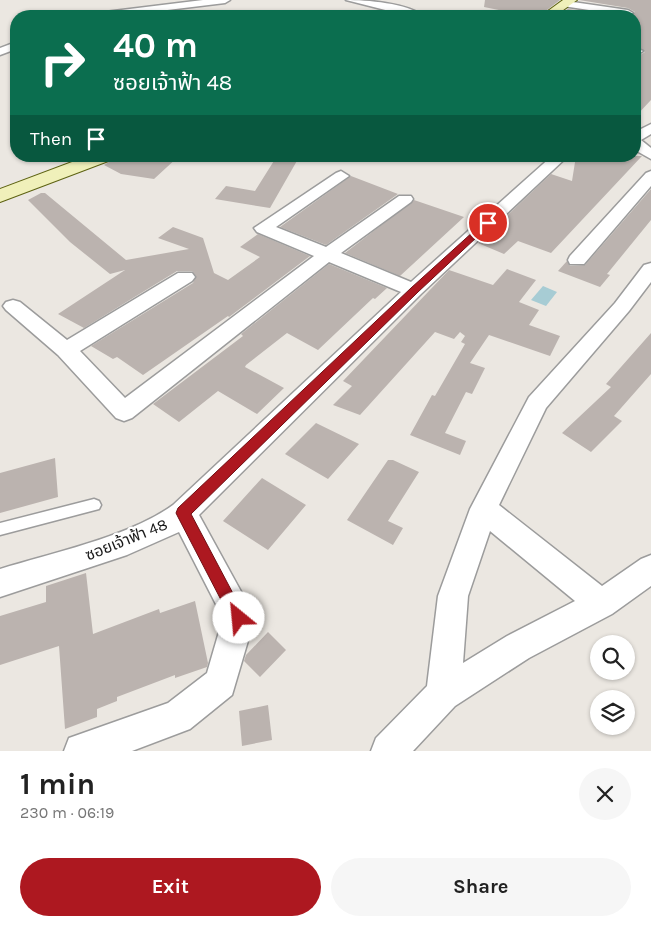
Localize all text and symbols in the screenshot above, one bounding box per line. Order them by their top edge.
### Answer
text: 40 m [113,25,198,66]
icon: right [30,30,95,95]
text: ซอยเจ้าฟ้า 48 [113,70,232,96]
icon: arrive [82,125,110,153]
text: Then [30,128,72,150]
pin [467,202,509,244]
icon: arrive [474,209,502,237]
street label: ซอยเจ้าฟ้า 48 [82,514,170,565]
position arrow [212,591,264,643]
map controls [590,635,635,735]
button: search [590,635,635,680]
button: layers [590,690,635,735]
text: 1 min [20,766,95,802]
button: close [579,768,631,820]
text: 230 m · 06:19 [20,803,114,822]
button: Exit [20,858,321,916]
button: Share [331,858,631,916]

